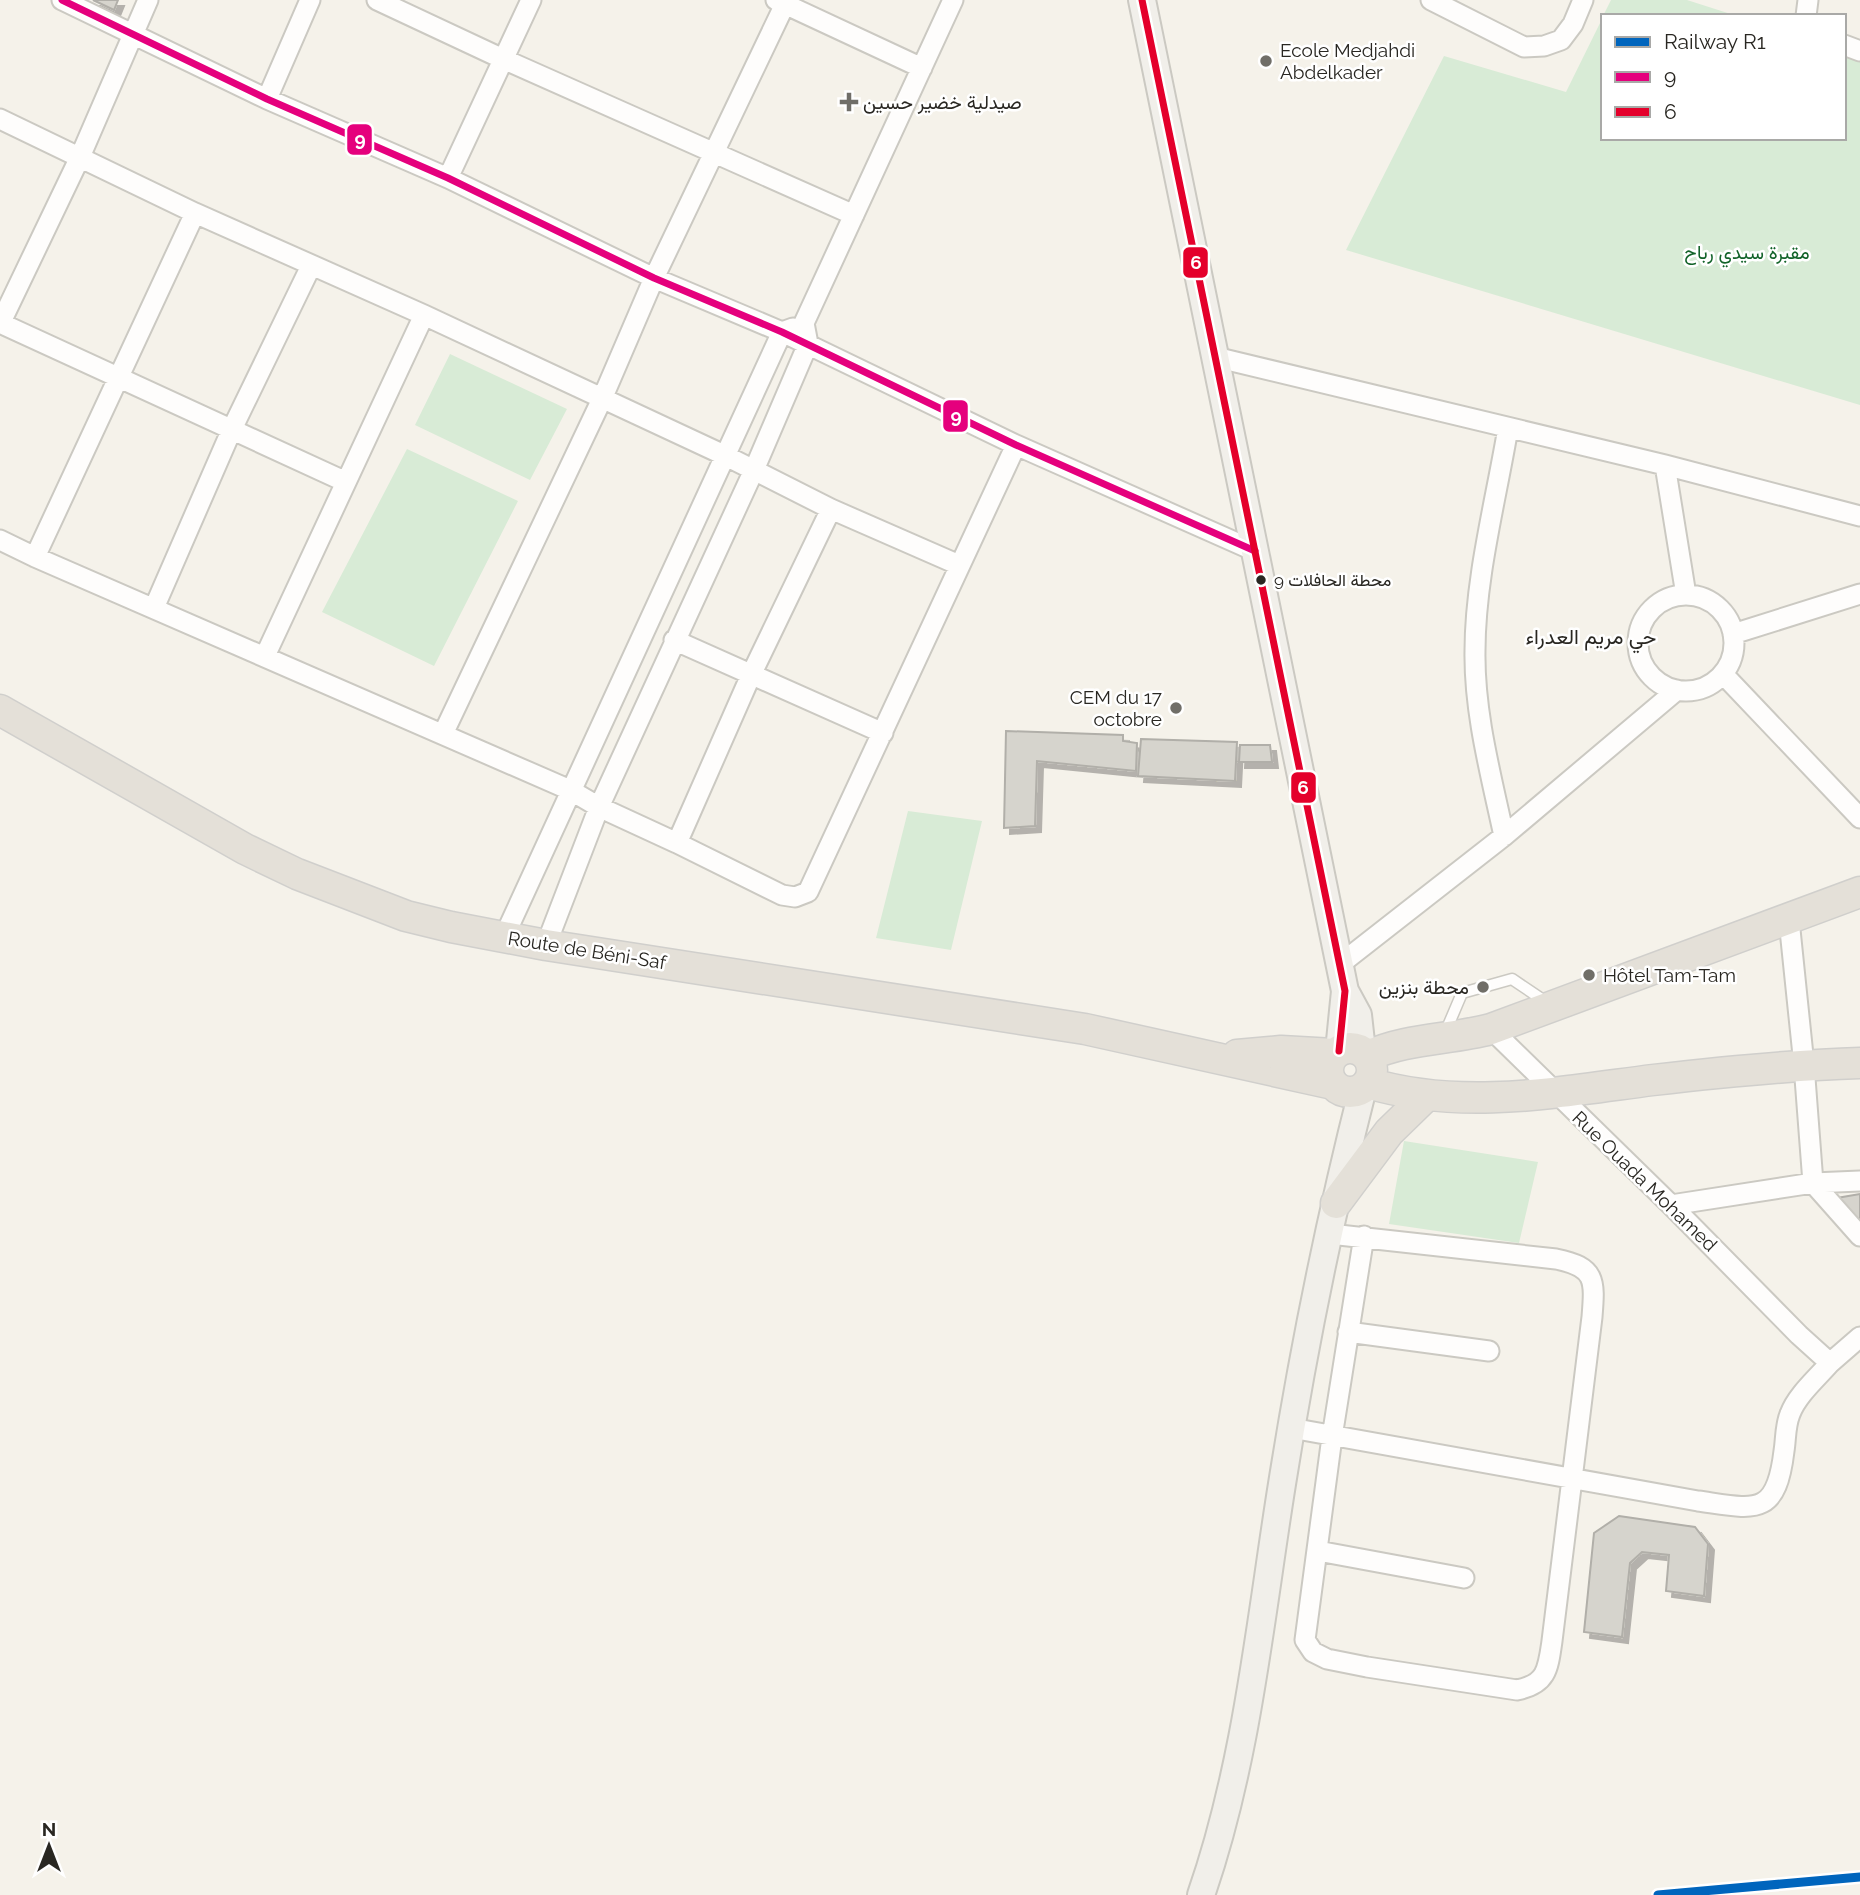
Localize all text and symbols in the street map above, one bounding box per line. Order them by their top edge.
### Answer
legend [1601,14,1846,140]
text: Railway R1 [1664,29,1766,54]
place label: Ecole Medjahdi Abdelkader [1280,39,1415,83]
marker: Ecole Medjahdi Abdelkader [1258,53,1274,69]
text: 9 [1664,64,1676,89]
place label: صيدلية خضير حسين [863,91,1022,114]
marker: صيدلية خضير حسين [841,94,857,110]
text: 6 [1664,99,1677,124]
line badge: 9 [346,123,373,156]
text: 9 [354,128,366,150]
park label: مقبرة سيدي رباح [1684,241,1810,268]
line badge: 6 [1182,246,1209,279]
text: 6 [1190,251,1202,273]
line badge: 9 [942,399,969,433]
text: 9 [950,405,962,427]
place label: محطة الحافلات 9 [1274,570,1391,590]
marker: محطة الحافلات 9 [1254,573,1268,587]
district label: حي مريم العدراء [1526,624,1656,654]
place label: CEM du 17 octobre [1070,686,1162,730]
marker: CEM du 17 octobre [1168,700,1184,716]
line badge: 6 [1290,771,1317,804]
text: 6 [1297,776,1309,798]
street label: Route de Béni-Saf [506,927,668,973]
place label: Hôtel Tam-Tam [1603,964,1736,986]
marker: Hôtel Tam-Tam [1581,967,1597,983]
place label: محطة بنزين [1379,976,1469,999]
marker: محطة بنزين [1475,979,1491,995]
street label: Rue Ouada Mohamed [1568,1106,1722,1256]
north arrow [14,1811,84,1881]
text: N [42,1818,56,1840]

